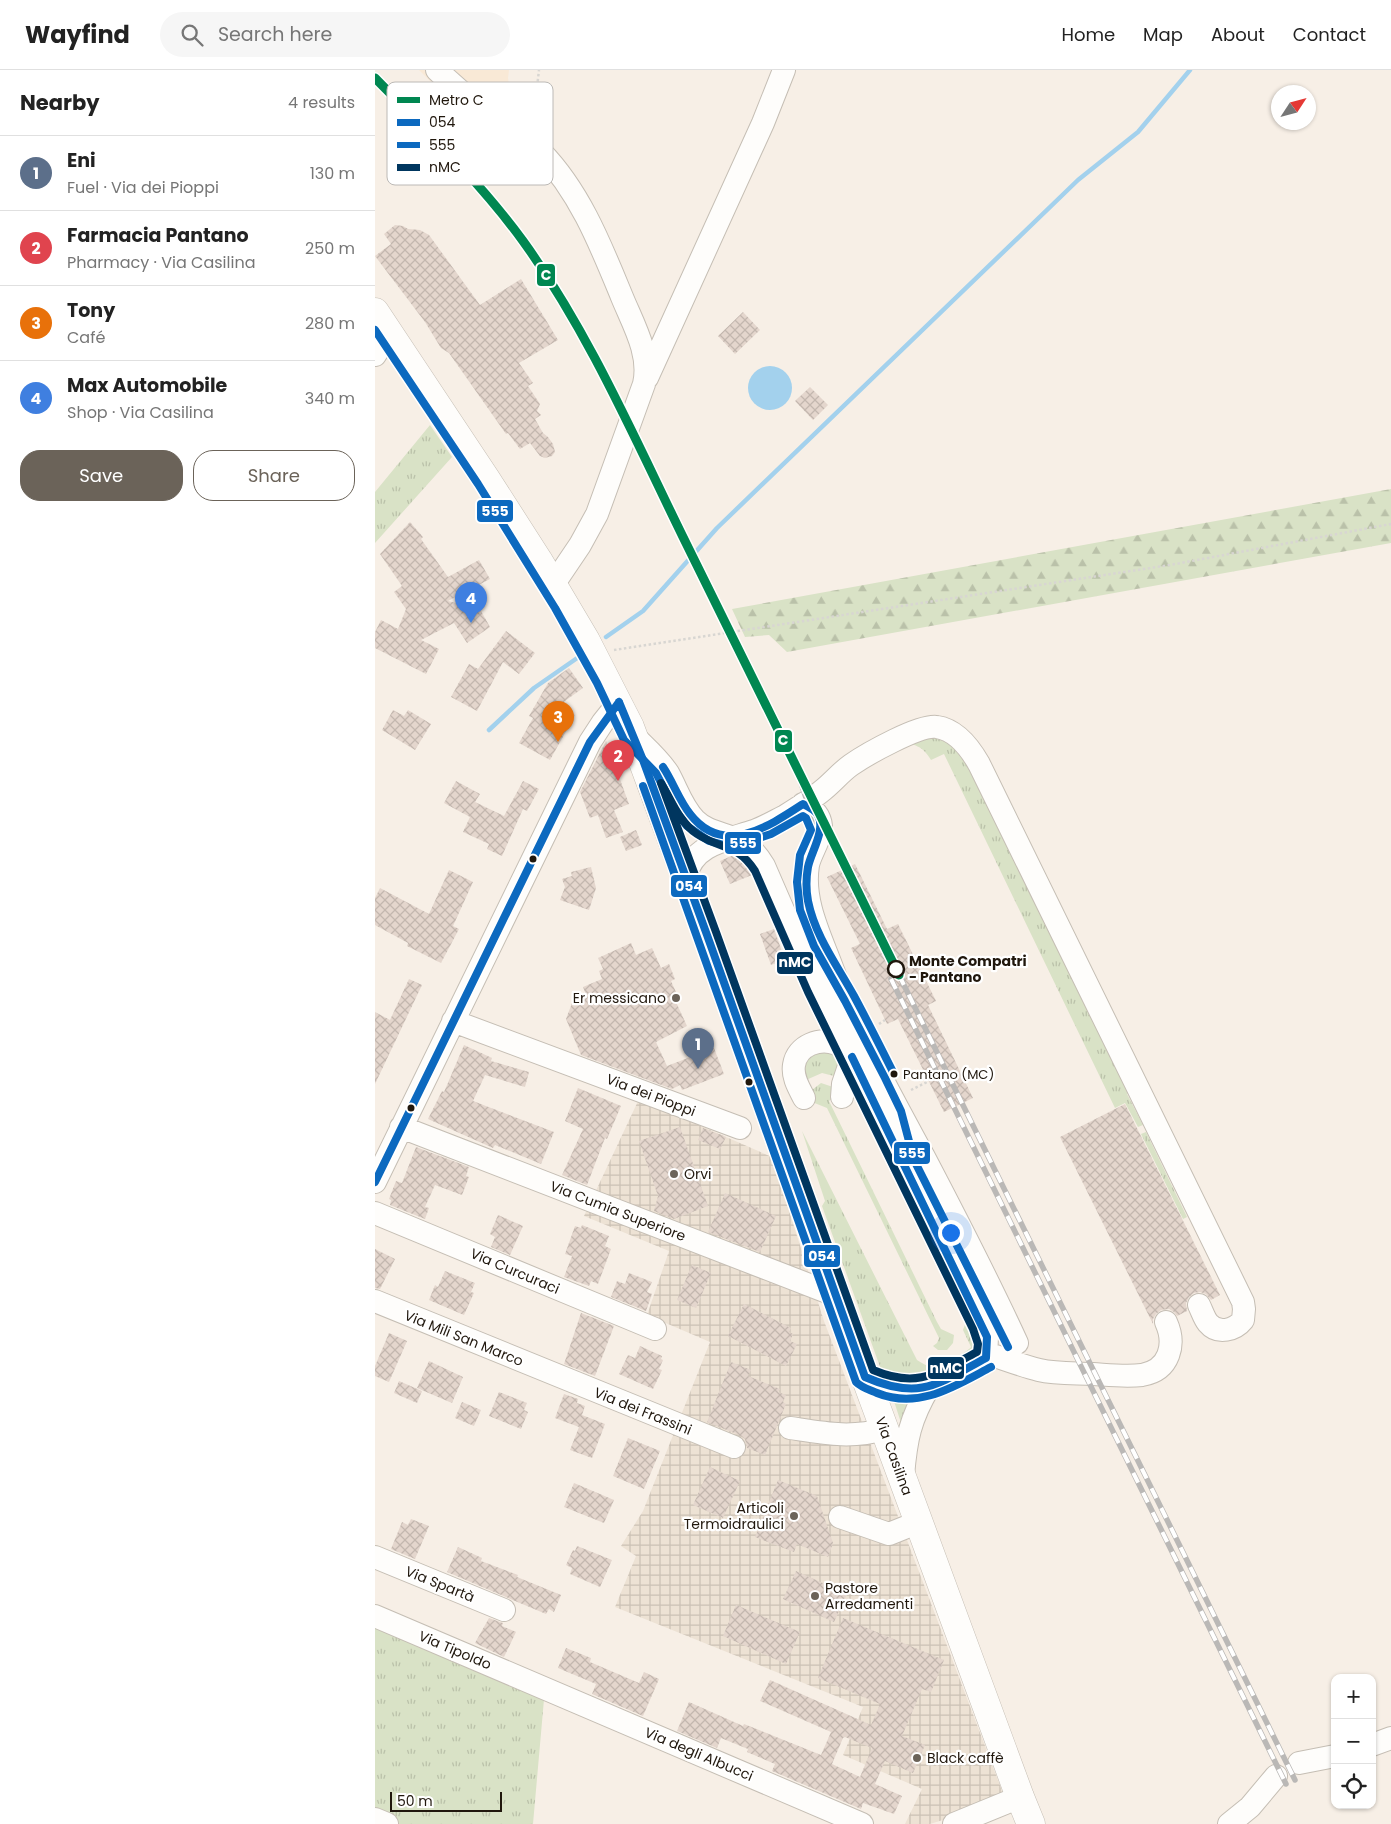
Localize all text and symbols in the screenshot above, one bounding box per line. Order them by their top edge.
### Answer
search box [160,12,510,57]
text: Wayfind [25,18,130,51]
icon: search [178,21,206,49]
text: Search here [218,21,332,48]
text: Home [1061,22,1115,47]
text: Map [1143,22,1183,47]
text: About [1211,22,1265,47]
text: Contact [1293,22,1366,47]
legend [387,82,553,185]
north arrow [1271,85,1316,130]
text: Nearby [20,88,100,117]
text: Metro C [429,90,484,110]
text: 4 results [288,91,355,114]
text: 054 [429,112,456,132]
text: 555 [429,135,455,155]
text: Eni [67,147,96,174]
text: nMC [429,157,461,177]
text: 1 [33,162,39,185]
text: 130 m [310,162,355,185]
text: Fuel · Via dei Pioppi [67,176,219,199]
text: Farmacia Pantano [67,222,249,249]
text: 2 [31,237,41,260]
text: 250 m [305,237,355,260]
text: Pharmacy · Via Casilina [67,251,255,274]
line badge: C [536,263,556,287]
text: C [541,265,552,285]
text: Tony [67,297,115,324]
text: 3 [31,312,41,335]
text: 280 m [305,312,355,335]
text: Café [67,326,105,349]
text: Max Automobile [67,372,227,399]
text: 4 [31,387,41,410]
text: 340 m [305,387,355,410]
text: Shop · Via Casilina [67,401,214,424]
button: Save [20,450,183,501]
button: Share [193,450,355,501]
line badge: 555 [476,499,514,523]
text: 555 [481,501,509,521]
pin: 4 [455,582,487,623]
pin: 3 [542,701,574,742]
line badge: C [774,729,793,753]
text: C [778,730,789,750]
pin: 2 [602,740,634,781]
line badge: 555 [724,831,762,855]
text: 555 [729,833,757,853]
unlabelled marker [528,854,538,864]
line badge: 054 [670,874,708,898]
text: 054 [675,876,703,896]
line badge: nMC [776,951,814,975]
place label: Monte Compatri - Pantano [909,951,1027,987]
text: nMC [779,952,812,972]
marker: Monte Compatri - Pantano [887,960,905,978]
place label: Er messicano [573,988,666,1008]
marker: Er messicano [670,992,682,1004]
pin: 1 [682,1028,714,1069]
place label: Pantano (MC) [903,1065,994,1084]
street label: Via dei Pioppi [603,1069,699,1121]
marker: Pantano (MC) [889,1069,899,1079]
unlabelled marker [744,1077,754,1087]
unlabelled marker [406,1103,416,1113]
line badge: 555 [893,1141,931,1165]
text: 555 [898,1143,926,1163]
place label: Orvi [684,1164,712,1184]
marker: Orvi [668,1168,680,1180]
street label: Via Cumia Superiore [547,1176,689,1246]
your location [938,1220,964,1246]
street label: Via Curcuraci [467,1243,563,1299]
line badge: 054 [803,1244,841,1268]
text: 054 [808,1246,836,1266]
street label: Via Mili San Marco [401,1305,527,1371]
line badge: nMC [927,1356,965,1380]
text: nMC [930,1358,963,1378]
street label: Via dei Frassini [591,1382,695,1440]
street label: Via Casilina [871,1414,917,1498]
place label: Articoli Termoidraulici [684,1498,784,1534]
marker: Articoli Termoidraulici [788,1510,800,1522]
street label: Via Spartà [402,1561,478,1607]
place label: Pastore Arredamenti [825,1578,913,1614]
marker: Pastore Arredamenti [809,1590,821,1602]
street label: Via Tipoldo [415,1626,495,1674]
map controls [1331,1674,1376,1809]
button: + [1331,1674,1376,1719]
button: − [1331,1719,1376,1764]
street label: Via degli Albucci [642,1722,756,1786]
place label: Black caffè [927,1748,1004,1768]
marker: Black caffè [911,1752,923,1764]
button: locate [1331,1764,1376,1809]
scale bar [390,1789,503,1812]
text: 50 m [397,1791,433,1811]

